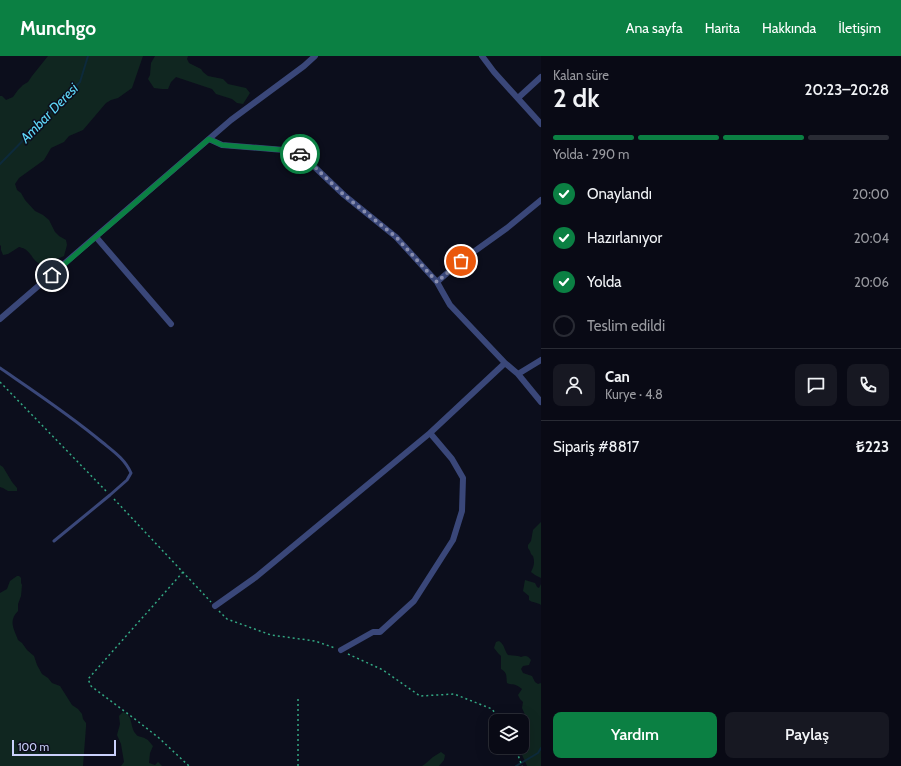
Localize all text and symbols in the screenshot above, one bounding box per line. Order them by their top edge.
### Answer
text: Munchgo [20,17,96,40]
text: Ana sayfa [626,19,683,37]
text: Harita [705,19,740,37]
text: Hakkında [762,19,816,37]
text: İletişim [838,19,881,37]
text: Kalan süre [553,67,609,83]
water label: Ambar Deresi [15,79,83,147]
text: 20:23–20:28 [805,81,889,99]
text: 2 dk [553,82,600,114]
courier [280,134,320,174]
icon: car [289,143,311,165]
text: Yolda · 290 m [553,146,629,162]
icon: check [553,183,575,205]
text: Onaylandı [587,185,652,203]
text: 20:00 [852,186,889,202]
icon: check [553,227,575,249]
text: Hazırlanıyor [587,229,662,247]
text: 20:04 [854,230,889,246]
pin [444,244,478,278]
icon: bag [450,250,472,272]
pin [35,258,69,292]
icon: home [41,264,63,286]
icon: check [553,271,575,293]
text: Yolda [587,273,621,291]
text: 20:06 [854,274,889,290]
text: Teslim edildi [587,317,665,335]
button: person [553,364,595,406]
button: chat [795,364,837,406]
button: phone [847,364,889,406]
text: Can [605,368,630,386]
text: Kurye · 4.8 [605,386,663,402]
text: Sipariş #8817 [553,438,639,456]
text: ₺223 [856,438,889,456]
button: Yardım [553,712,717,758]
button: Paylaş [725,712,889,758]
map controls [489,714,529,754]
button: layers [489,714,529,754]
scale bar [12,738,116,757]
text: 100 m [18,740,49,754]

